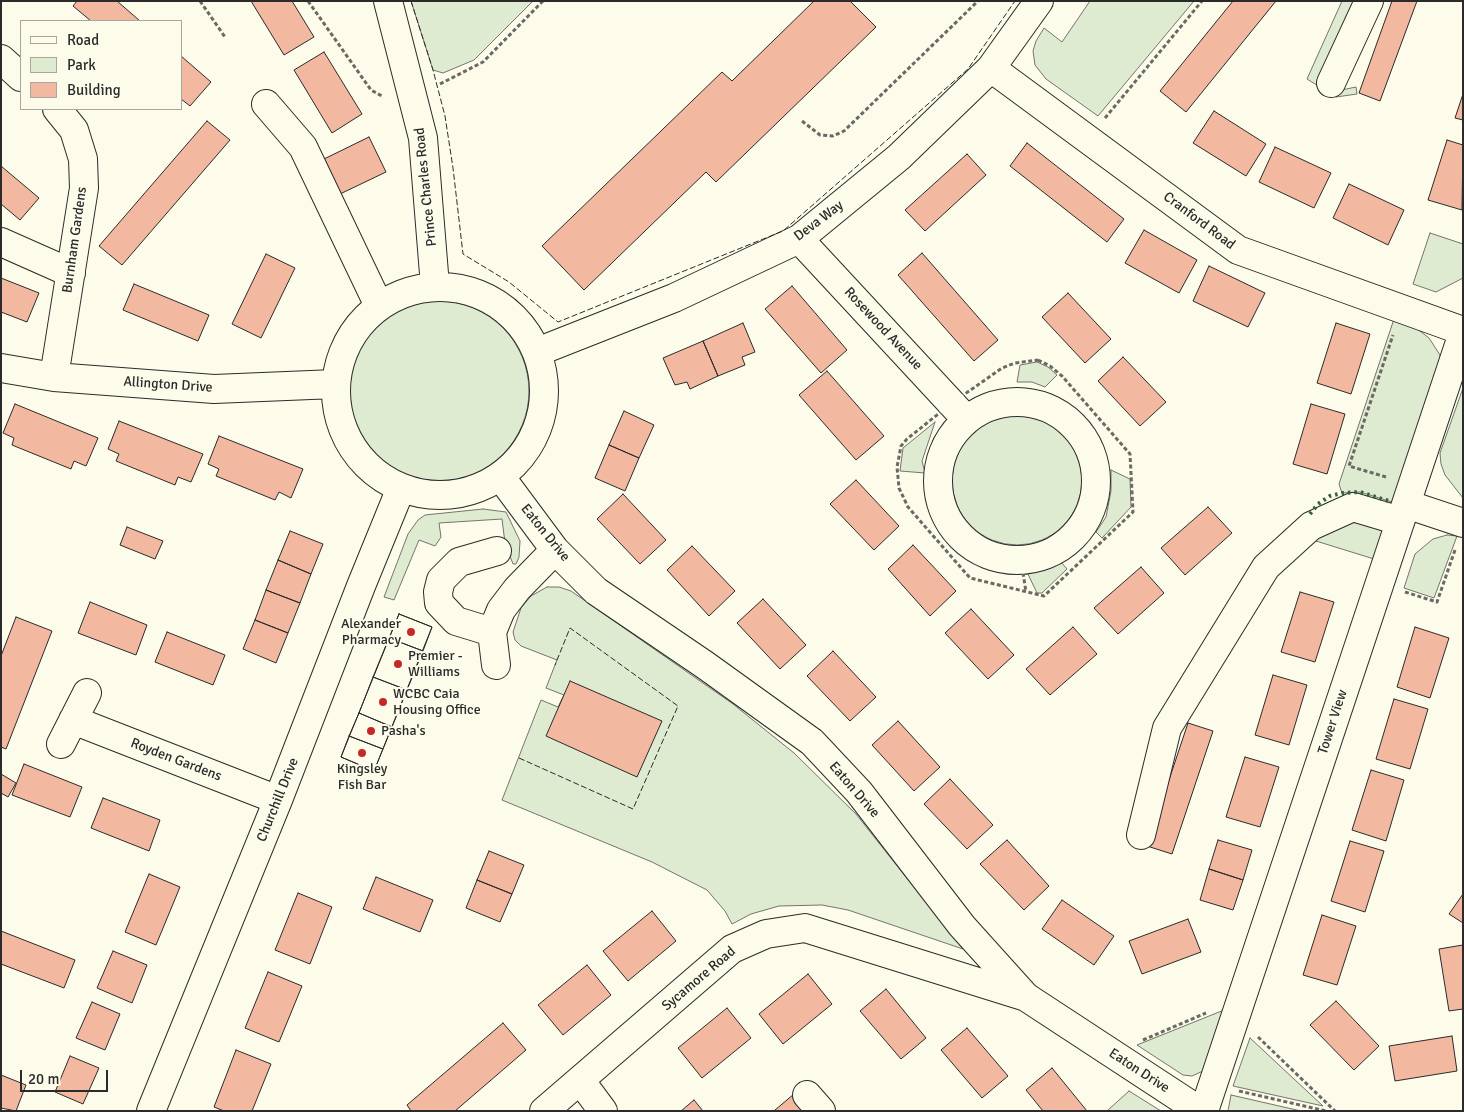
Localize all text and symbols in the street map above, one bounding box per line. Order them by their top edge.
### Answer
legend [20,20,182,110]
text: Road [67,31,99,49]
text: Park [67,56,96,74]
text: Building [67,81,121,99]
street label: Prince Charles Road [411,127,441,247]
street label: Burnham Gardens [59,186,91,294]
street label: Cranford Road [1160,189,1238,253]
street label: Deva Way [791,197,847,245]
street label: Rosewood Avenue [840,284,926,374]
street label: Allington Drive [123,374,213,396]
street label: Eaton Drive [517,501,573,565]
place label: Alexander Pharmacy [341,616,401,648]
marker: Alexander Pharmacy [405,626,417,638]
place label: Premier - Williams [408,648,463,680]
marker: Premier - Williams [392,658,404,670]
place label: WCBC Caia Housing Office [393,686,481,719]
street label: Tower View [1315,688,1351,756]
marker: WCBC Caia Housing Office [377,696,389,708]
place label: Pasha's [381,723,426,739]
marker: Pasha's [365,725,377,737]
street label: Royden Gardens [128,735,224,785]
marker: Kingsley Fish Bar [356,747,368,759]
street label: Churchill Drive [254,756,302,844]
street label: Eaton Drive [825,759,883,821]
place label: Kingsley Fish Bar [337,761,387,794]
street label: Sycamore Road [659,943,739,1015]
street label: Eaton Drive [1106,1045,1172,1097]
scale bar [22,1060,110,1092]
text: 20 m [28,1070,59,1088]

